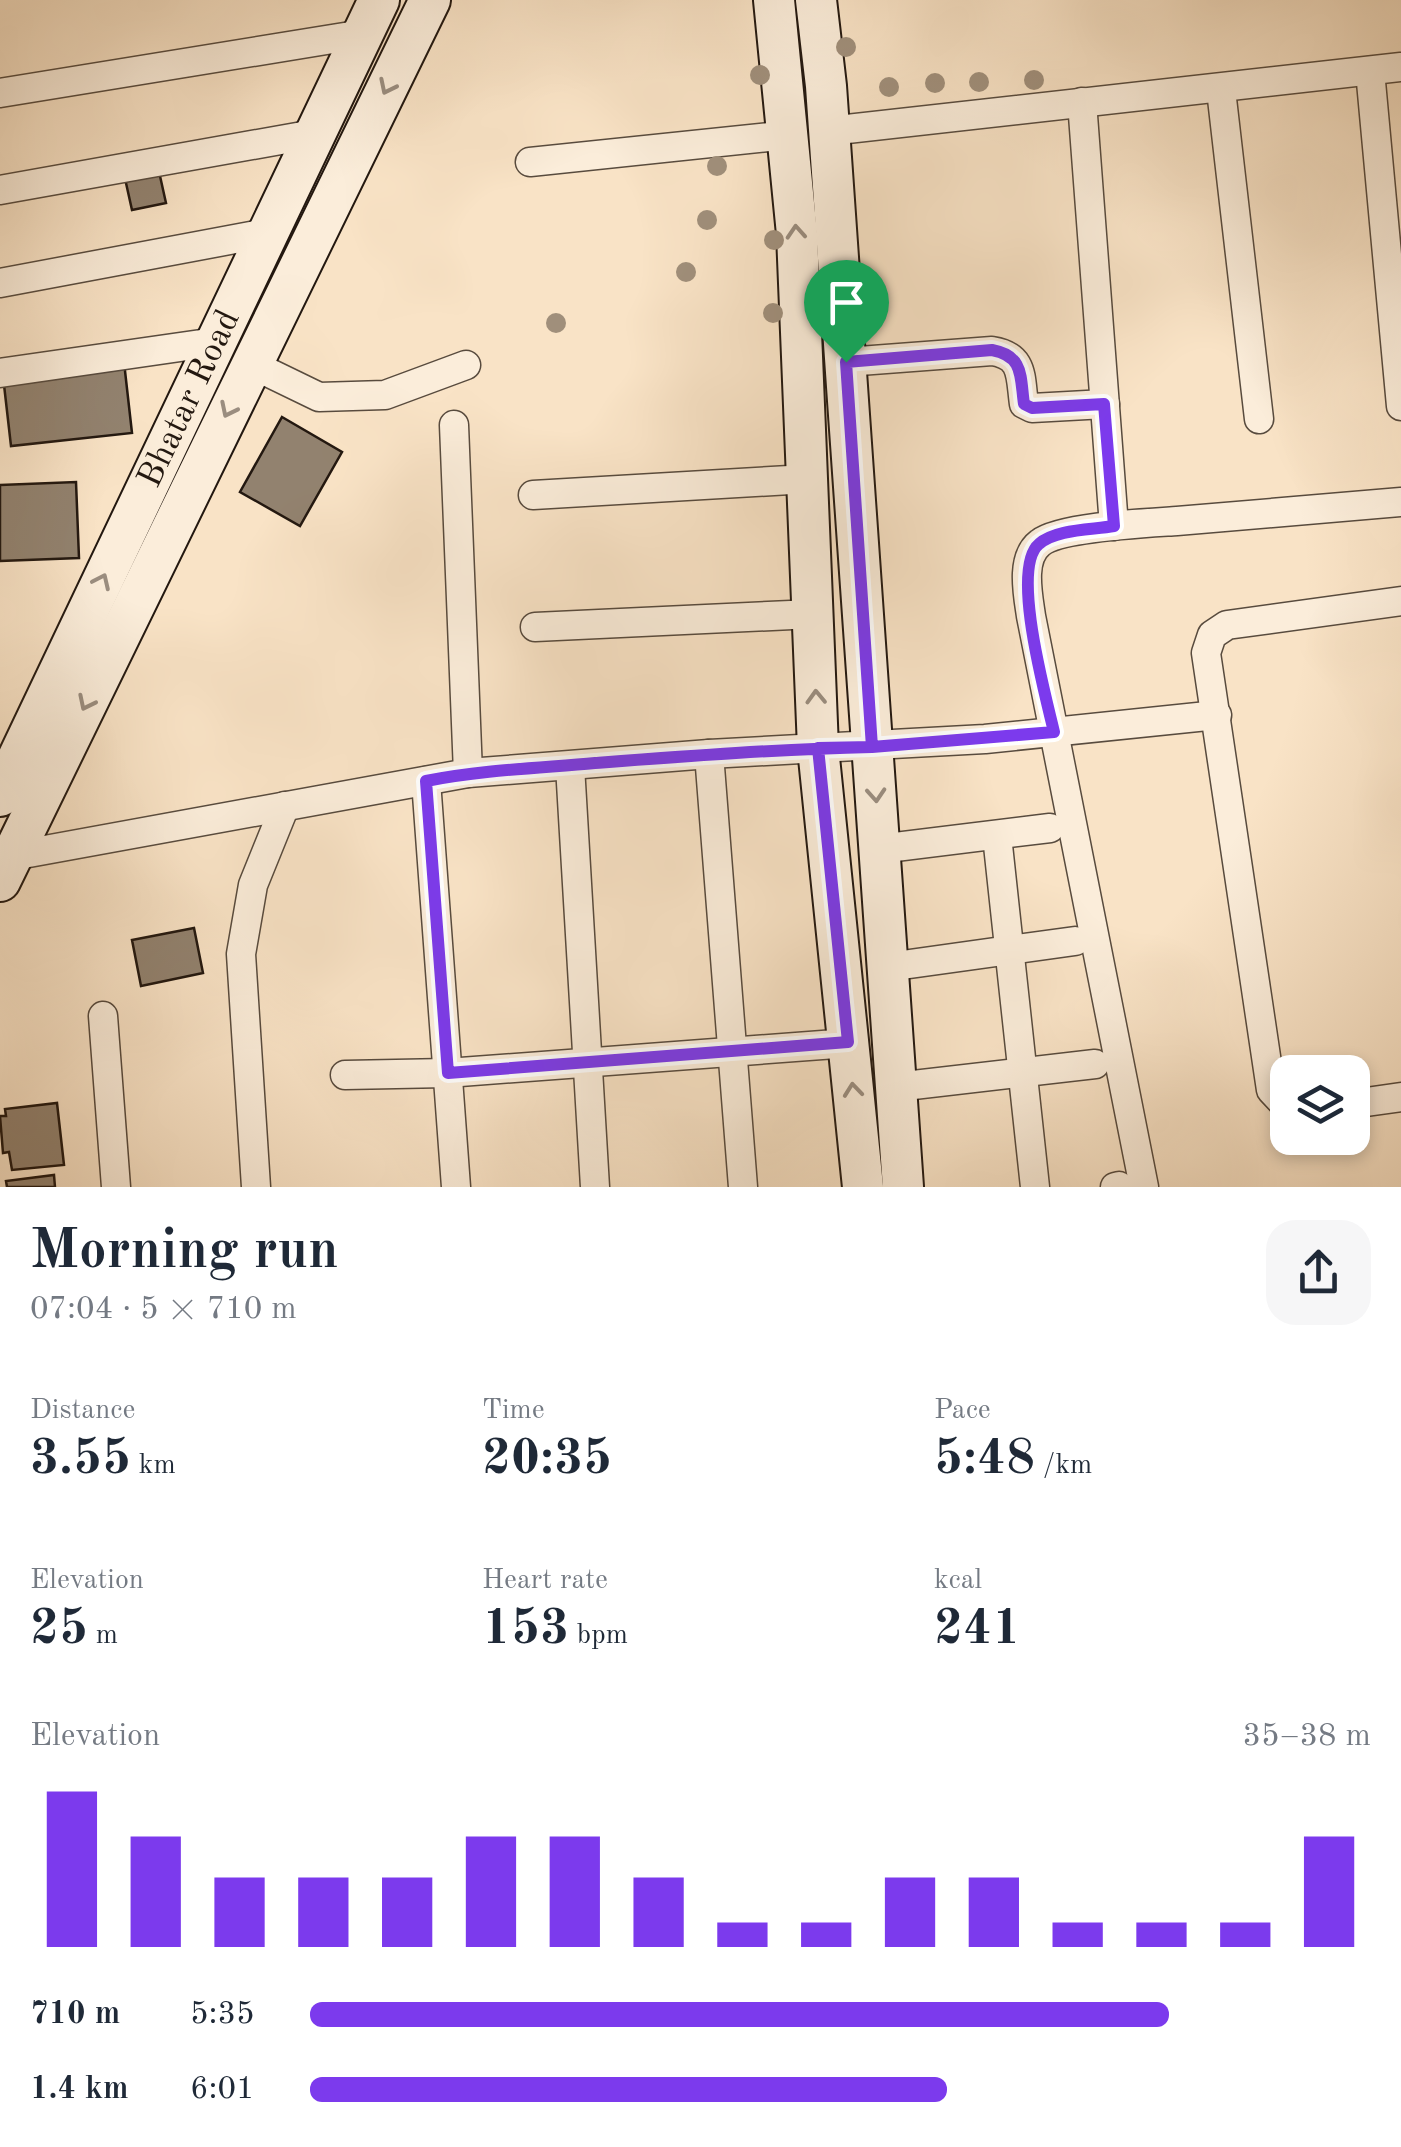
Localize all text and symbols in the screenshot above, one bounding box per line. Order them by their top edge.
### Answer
one-way arrow [380,77,399,95]
one-way arrow [786,224,807,240]
pin [804,260,889,363]
icon: arrive [819,275,874,330]
street label: Bhatar Road [132,304,246,493]
one-way arrow [221,400,241,418]
one-way arrow [89,573,109,591]
one-way arrow [806,688,827,704]
one-way arrow [79,692,99,710]
one-way arrow [864,788,886,804]
map controls [1270,1055,1370,1155]
button: layers [1270,1055,1370,1155]
one-way arrow [843,1082,864,1098]
button: share [1266,1220,1371,1325]
text: Morning run [30,1225,339,1280]
text: 07:04 · 5 × 710 m [30,1294,297,1326]
text: Distance [30,1397,135,1425]
text: Time [482,1397,545,1425]
text: Pace [934,1397,991,1425]
text: 3.55 [30,1435,131,1485]
text: 20:35 [482,1435,612,1485]
text: 5:48 [934,1435,1035,1485]
text: km [131,1452,176,1480]
text: /km [1035,1452,1092,1480]
text: Elevation [30,1567,144,1595]
text: Heart rate [482,1567,608,1595]
text: kcal [934,1567,982,1595]
text: 25 [30,1605,88,1655]
text: 153 [482,1605,569,1655]
text: 241 [934,1605,1021,1655]
text: m [88,1622,118,1650]
text: bpm [569,1622,628,1650]
text: Elevation [30,1721,160,1753]
text: 35–38 m [1243,1721,1371,1753]
text: 710 m [30,1999,120,2031]
text: 5:35 [190,1999,255,2031]
text: 1.4 km [30,2074,129,2106]
text: 6:01 [190,2074,255,2106]

